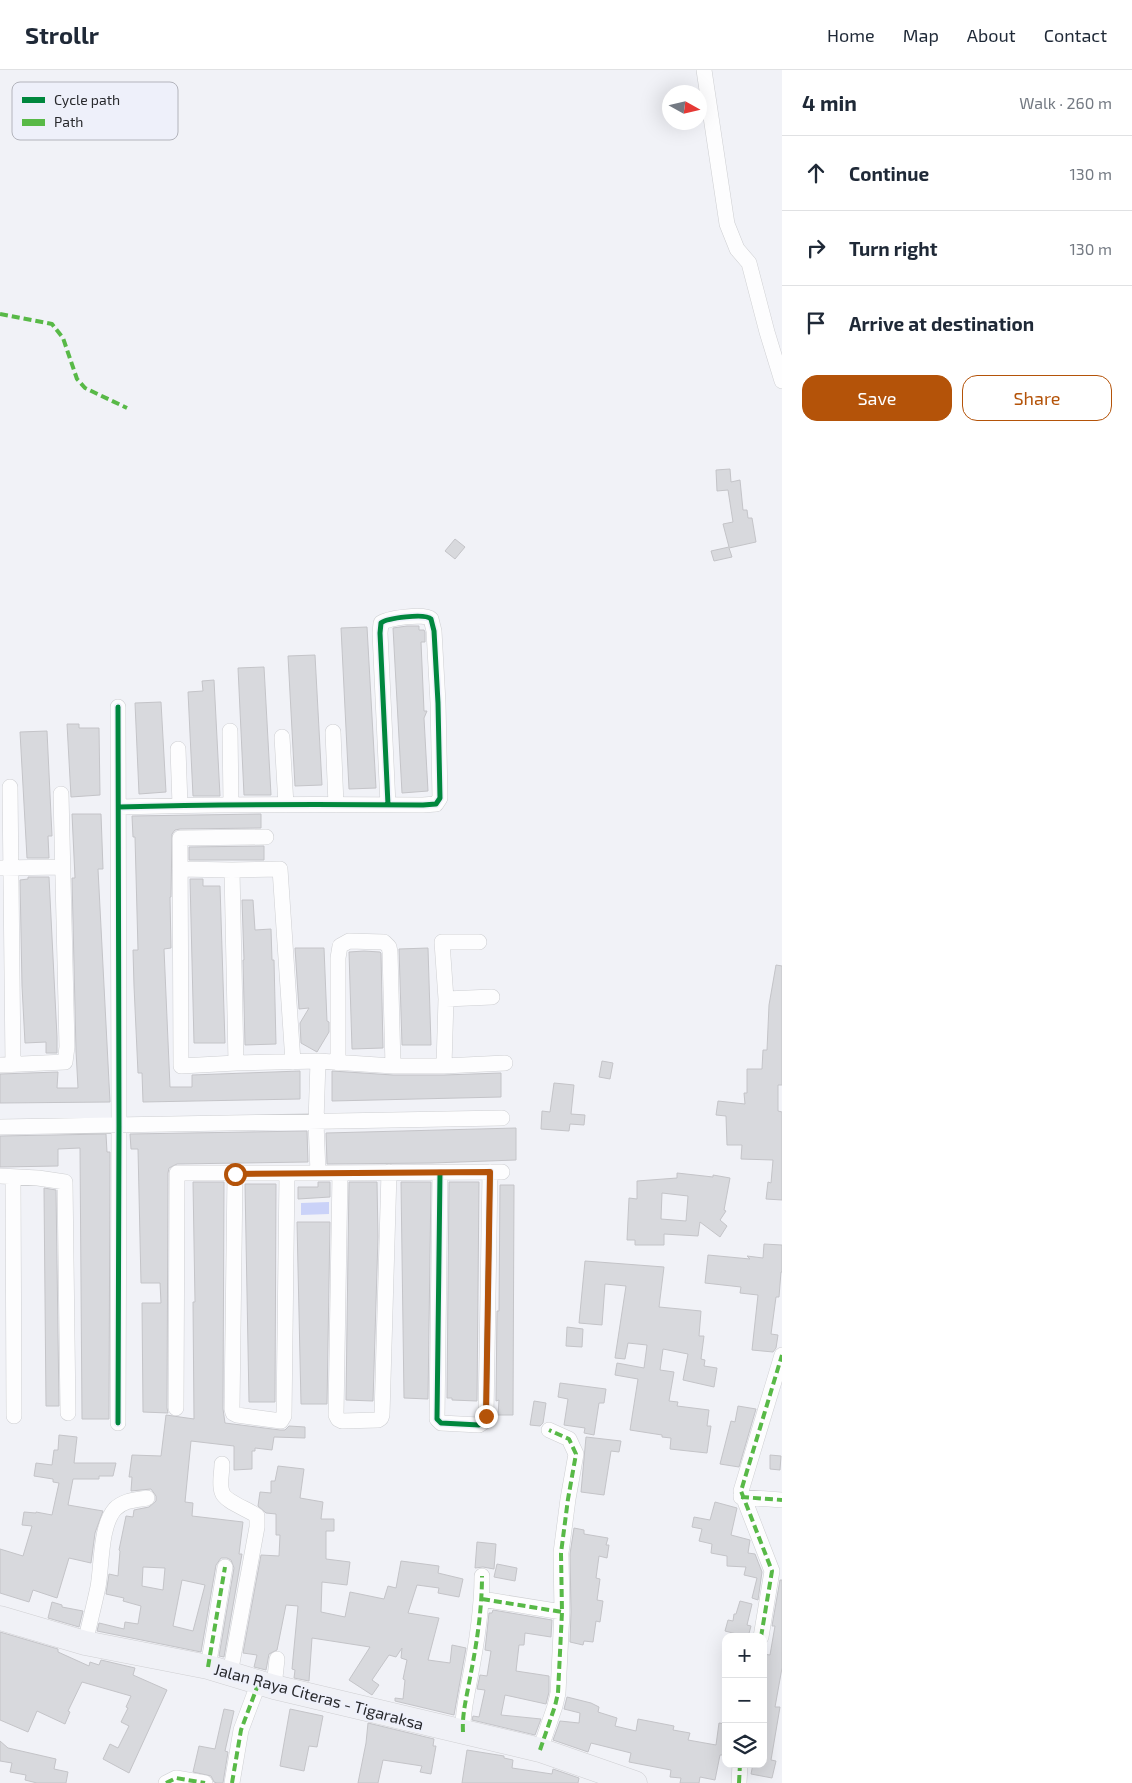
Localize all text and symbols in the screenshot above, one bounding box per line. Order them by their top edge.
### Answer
text: Strollr [25,20,99,49]
text: Home [827,24,875,46]
text: Map [903,24,939,46]
text: About [967,24,1016,46]
text: Contact [1044,24,1107,46]
legend [12,82,178,140]
north arrow [662,85,707,130]
text: 4 min [802,90,857,115]
text: Cycle path [54,91,120,108]
text: Walk · 260 m [1019,93,1112,112]
text: Path [54,113,83,130]
icon: ahead [802,159,830,187]
text: Continue [849,162,929,185]
text: 130 m [1070,164,1112,183]
icon: right [802,234,830,262]
text: Turn right [849,237,937,260]
text: 130 m [1070,239,1112,258]
icon: arrive [802,309,830,337]
text: Arrive at destination [849,312,1034,335]
button: Save [802,375,952,421]
button: Share [962,375,1112,421]
route start [224,1163,247,1186]
route end [475,1405,498,1428]
map controls [722,1633,767,1768]
button: + [722,1633,767,1678]
street label: Jalan Raya Citeras - Tigaraksa [212,1659,426,1733]
button: − [722,1678,767,1723]
button: layers [722,1723,767,1768]

